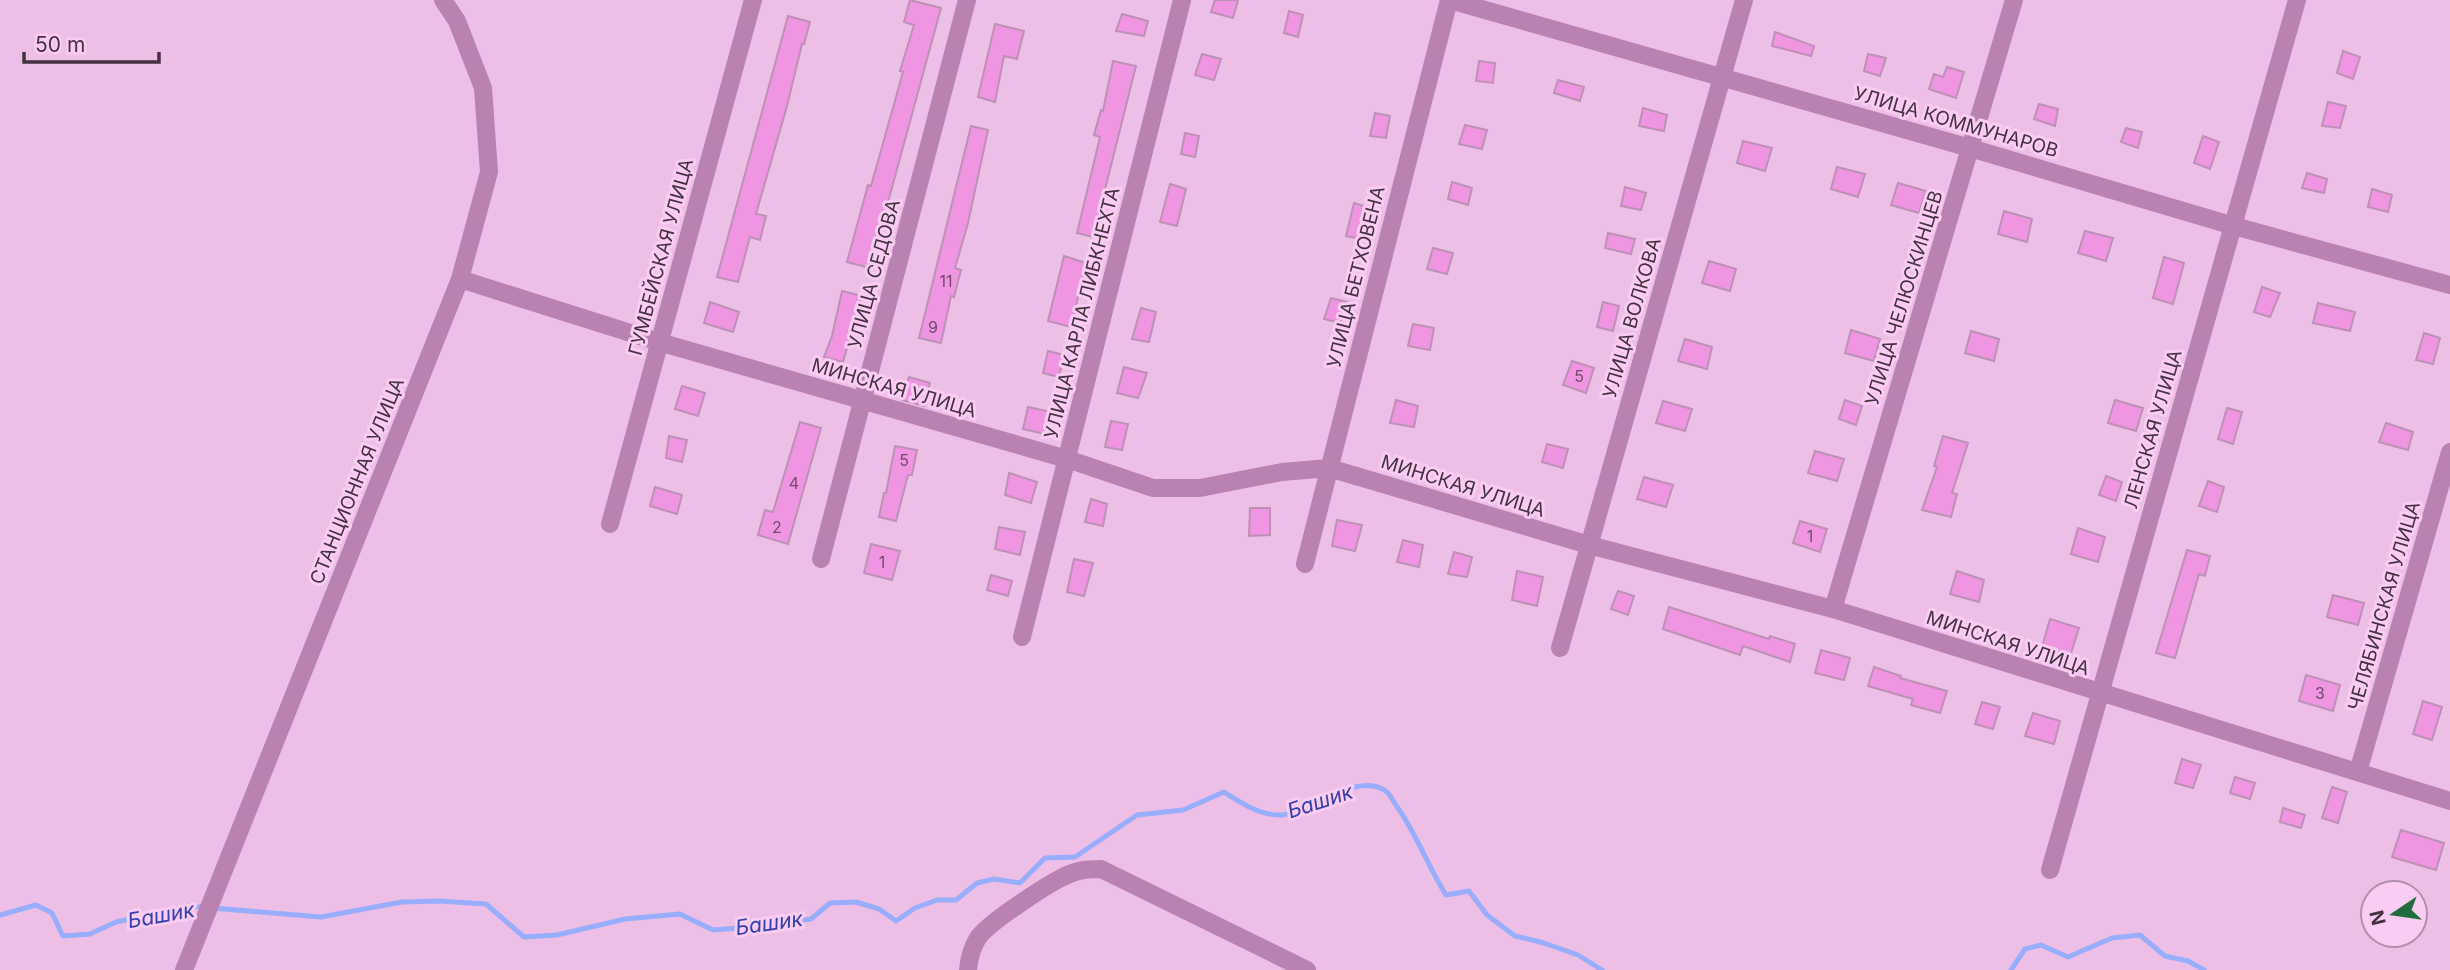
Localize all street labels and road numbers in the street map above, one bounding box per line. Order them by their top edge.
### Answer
street label: УЛИЦА КОММУНАРОВ [1851,82,2061,162]
street label: ГУМБЕЙСКАЯ УЛИЦА [623,156,698,358]
street label: УЛИЦА БЕТХОВЕНА [1322,184,1390,370]
street label: УЛИЦА КАРЛА ЛИБКНЕХТА [1040,185,1124,441]
street label: УЛИЦА ЧЕЛЮСКИНЦЕВ [1860,188,1948,408]
street label: УЛИЦА СЕДОВА [843,197,905,351]
street label: УЛИЦА ВОЛКОВА [1598,235,1666,401]
street label: ЛЕНСКАЯ УЛИЦА [2119,347,2187,511]
street label: МИНСКАЯ УЛИЦА [809,353,979,423]
street label: СТАНЦИОННАЯ УЛИЦА [305,374,409,588]
street label: МИНСКАЯ УЛИЦА [1378,450,1548,522]
street label: ЧЕЛЯБИНСКАЯ УЛИЦА [2343,499,2425,713]
street label: МИНСКАЯ УЛИЦА [1924,606,2092,680]

